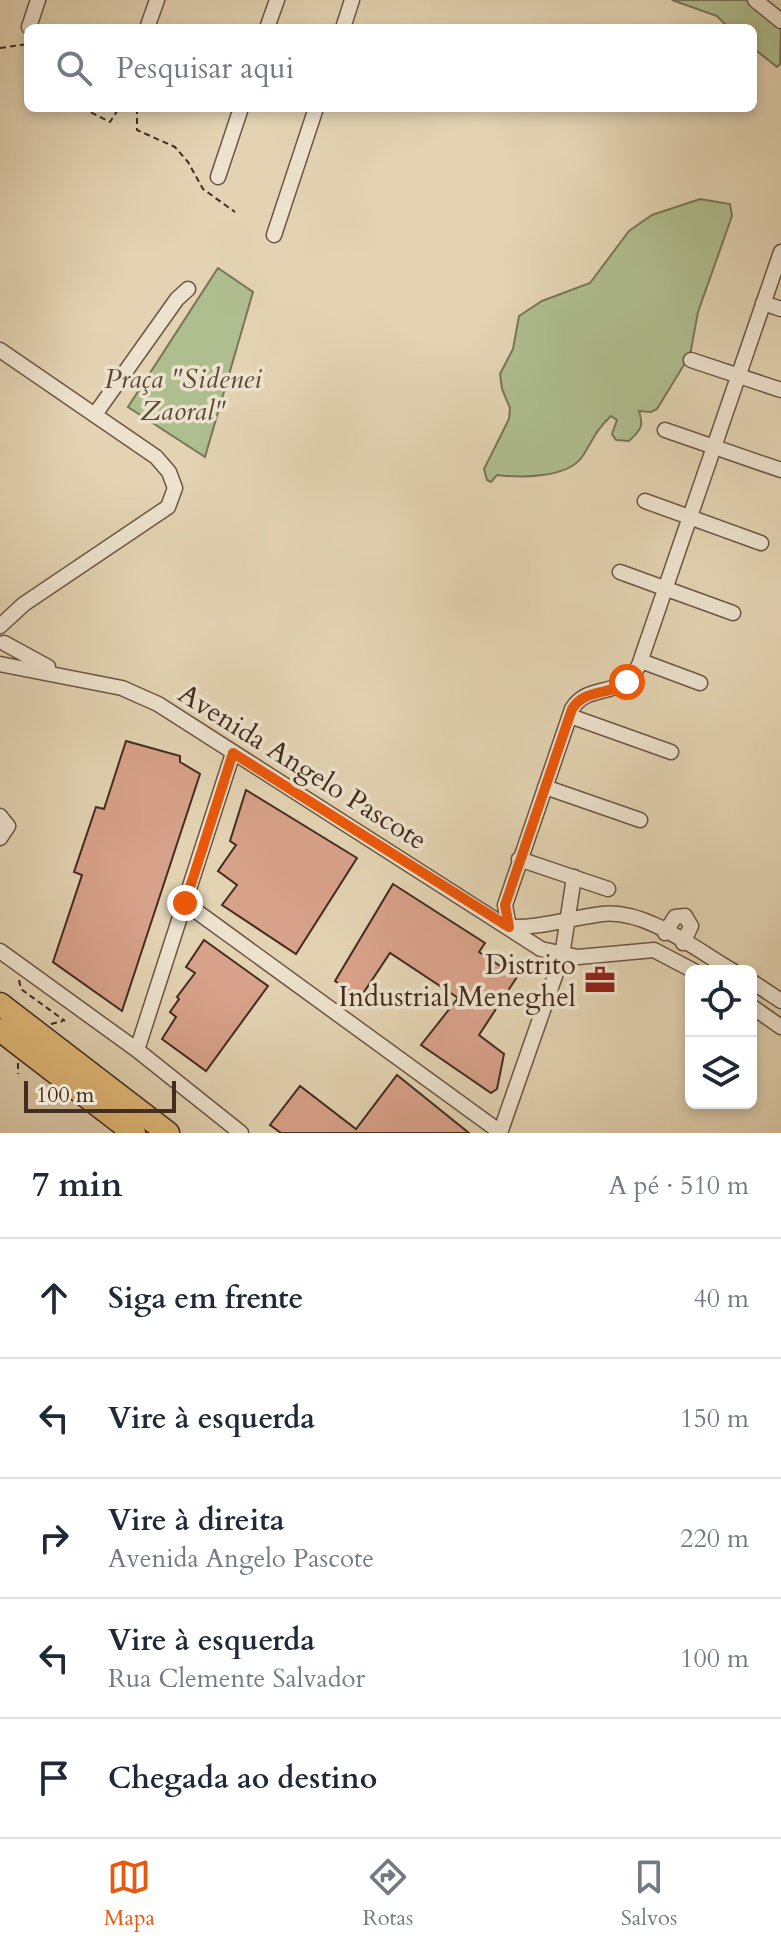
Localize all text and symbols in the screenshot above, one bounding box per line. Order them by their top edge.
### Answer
search box [24,24,757,112]
icon: search [52,46,96,90]
text: Pesquisar aqui [116,48,294,89]
park label: Praça "Sidenei Zaoral" [104,360,262,430]
route start [609,664,645,700]
street label: Avenida Angelo Pascote [171,675,434,859]
route end [167,885,203,921]
place label: Distrito Industrial Meneghel [339,946,576,1016]
office icon: Distrito Industrial Meneghel [583,963,617,997]
map controls [685,965,757,1109]
button: locate [685,965,757,1037]
button: layers [685,1037,757,1109]
scale bar [24,1077,176,1113]
text: 100 m [36,1080,94,1110]
text: 7 min [32,1162,123,1208]
text: A pé · 510 m [608,1168,749,1203]
icon: ahead [32,1276,76,1320]
text: Siga em frente [108,1278,303,1319]
text: 40 m [693,1281,749,1316]
icon: left [32,1396,76,1440]
text: Vire à esquerda [108,1398,315,1439]
text: 150 m [680,1401,749,1436]
text: Vire à direita [108,1500,285,1541]
icon: right [32,1516,76,1560]
text: 220 m [680,1521,749,1556]
text: Avenida Angelo Pascote [108,1541,374,1576]
text: Vire à esquerda [108,1620,315,1661]
icon: left [32,1636,76,1680]
text: 100 m [680,1641,749,1676]
text: Rua Clemente Salvador [108,1661,365,1696]
icon: arrive [32,1756,76,1800]
text: Chegada ao destino [108,1758,377,1799]
tab: Mapa [104,1855,155,1933]
tab: Rotas [362,1855,413,1933]
tab: Salvos [621,1855,677,1933]

